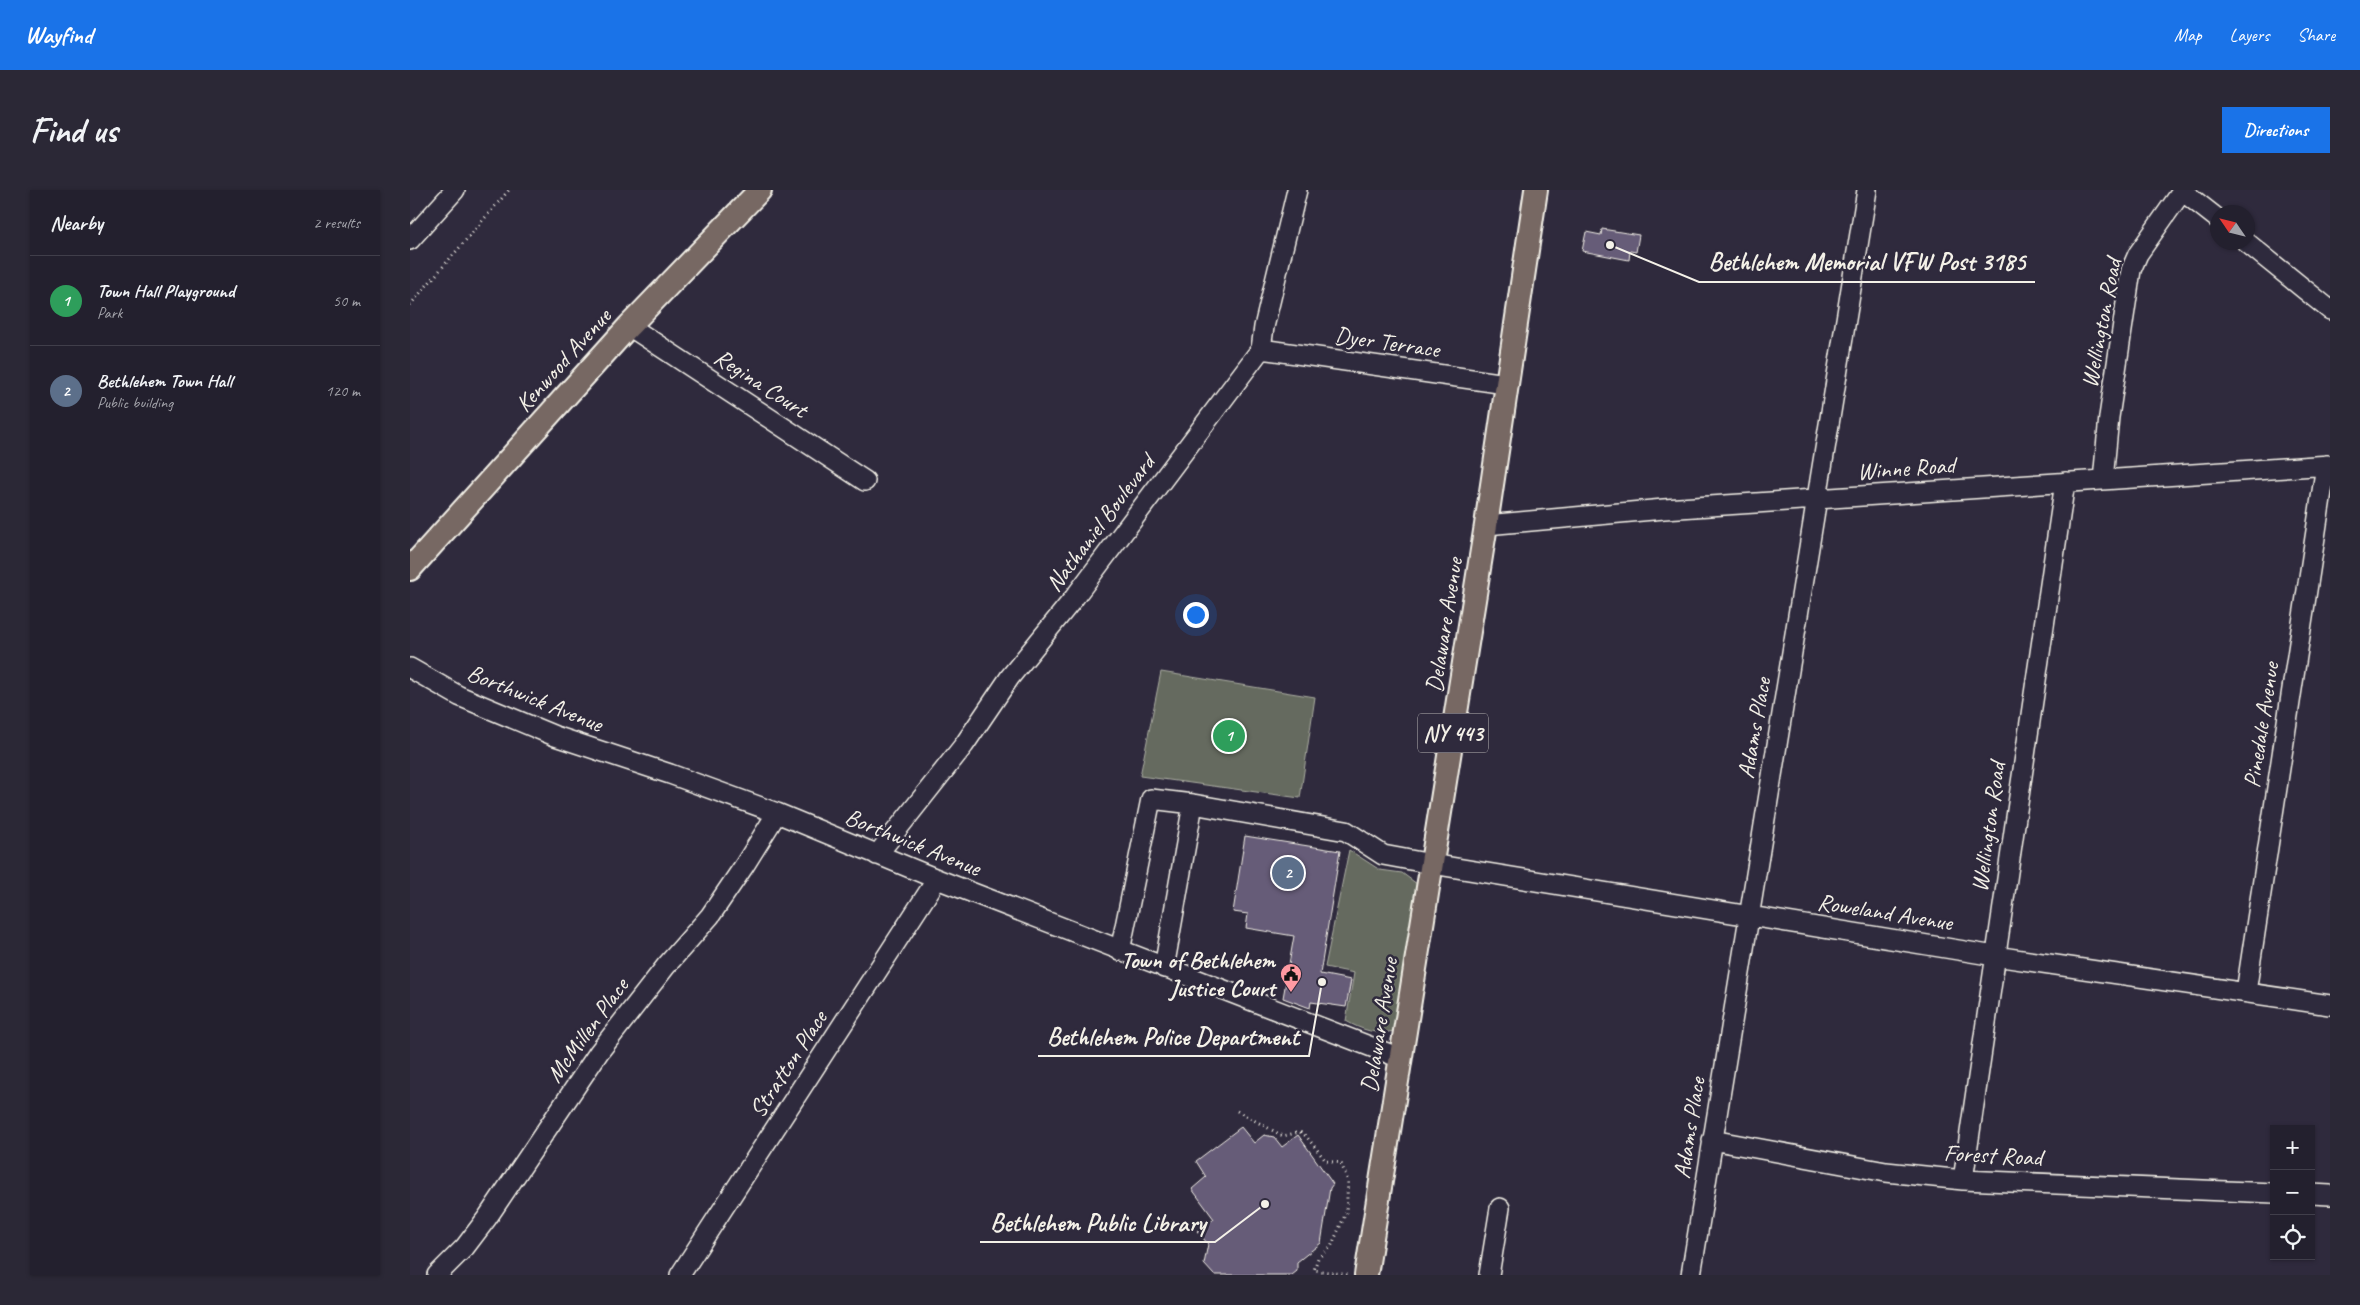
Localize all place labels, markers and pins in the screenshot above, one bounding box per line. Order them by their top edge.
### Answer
callout: Bethlehem Memorial VFW Post 3185 [1699,242,2035,282]
pin: 1 [1213,717,1245,755]
pin: 2 [1272,854,1304,892]
place label: Town of Bethlehem Justice Court [1121,945,1278,1003]
public building icon: Town of Bethlehem Justice Court [1279,962,1303,993]
callout: Bethlehem Police Department [1038,1016,1309,1056]
callout: Bethlehem Public Library [980,1202,1215,1242]

